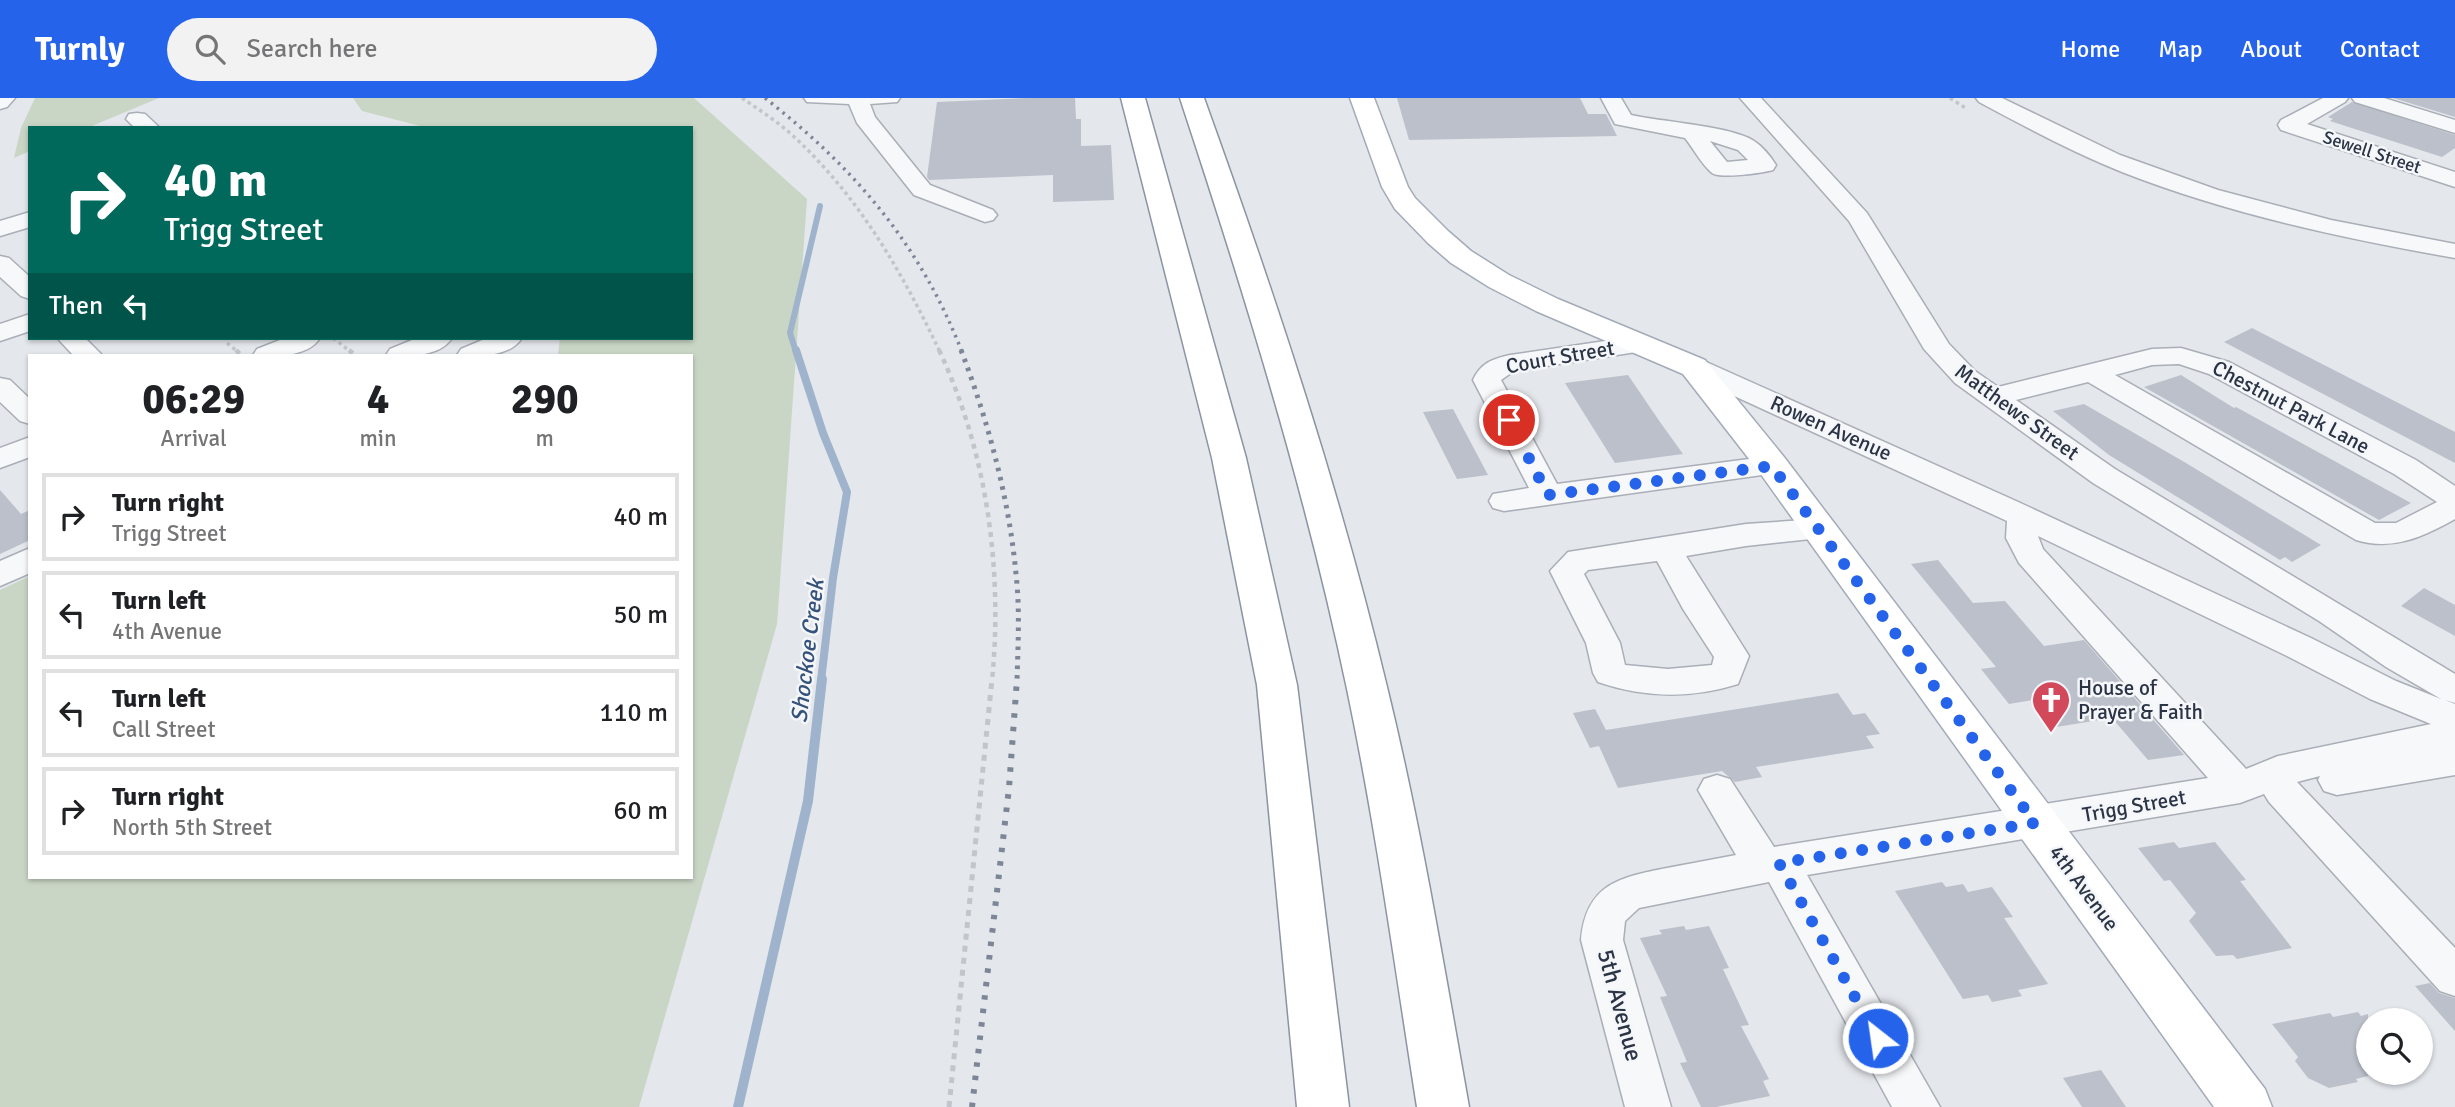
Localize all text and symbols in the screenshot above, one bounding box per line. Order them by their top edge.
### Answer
search box [167,18,657,81]
text: Turnly [35,29,125,70]
icon: search [191,30,229,68]
text: Search here [247,33,378,65]
text: Home [2060,34,2120,64]
text: Map [2158,34,2203,64]
text: About [2241,34,2302,64]
text: Contact [2340,34,2420,64]
street label: Sewell Street [2320,126,2424,178]
text: 40 m [164,150,267,210]
icon: right [49,154,140,245]
text: Trigg Street [164,210,323,249]
icon: left [117,287,155,325]
text: Then [49,290,103,322]
street label: Court Street [1504,335,1616,379]
street label: Chestnut Park Lane [2208,355,2374,459]
street label: Matthews Street [1950,358,2084,466]
text: 06:29 [142,374,245,425]
text: 4 [367,374,389,425]
text: 290 [511,374,579,425]
pin [1479,390,1539,450]
street label: Rowen Avenue [1766,390,1896,466]
icon: arrive [1490,401,1528,439]
text: Arrival [161,424,227,453]
text: min [359,424,397,453]
text: m [536,424,554,453]
text: Turn right [112,487,224,519]
icon: right [53,498,91,536]
text: 40 m [613,501,668,533]
text: Trigg Street [112,519,227,548]
water label: Shockoe Creek [784,575,831,724]
text: Turn left [112,585,206,617]
icon: left [53,596,91,634]
text: 50 m [613,599,668,631]
text: 4th Avenue [112,617,222,646]
place label: House of Prayer & Faith [2078,675,2203,725]
church icon: House of Prayer & Faith [2030,679,2072,734]
text: Turn left [112,683,206,715]
icon: left [53,694,91,732]
text: 110 m [599,697,668,729]
text: Call Street [112,715,216,744]
text: Turn right [112,781,224,813]
street label: Trigg Street [2080,784,2188,828]
icon: right [53,792,91,830]
text: 60 m [613,795,668,827]
text: North 5th Street [112,813,272,842]
street label: 4th Avenue [2043,840,2125,936]
street label: 5th Avenue [1591,946,1649,1064]
position arrow [1841,1001,1915,1075]
map controls [2356,1008,2433,1085]
button: search [2356,1008,2433,1085]

